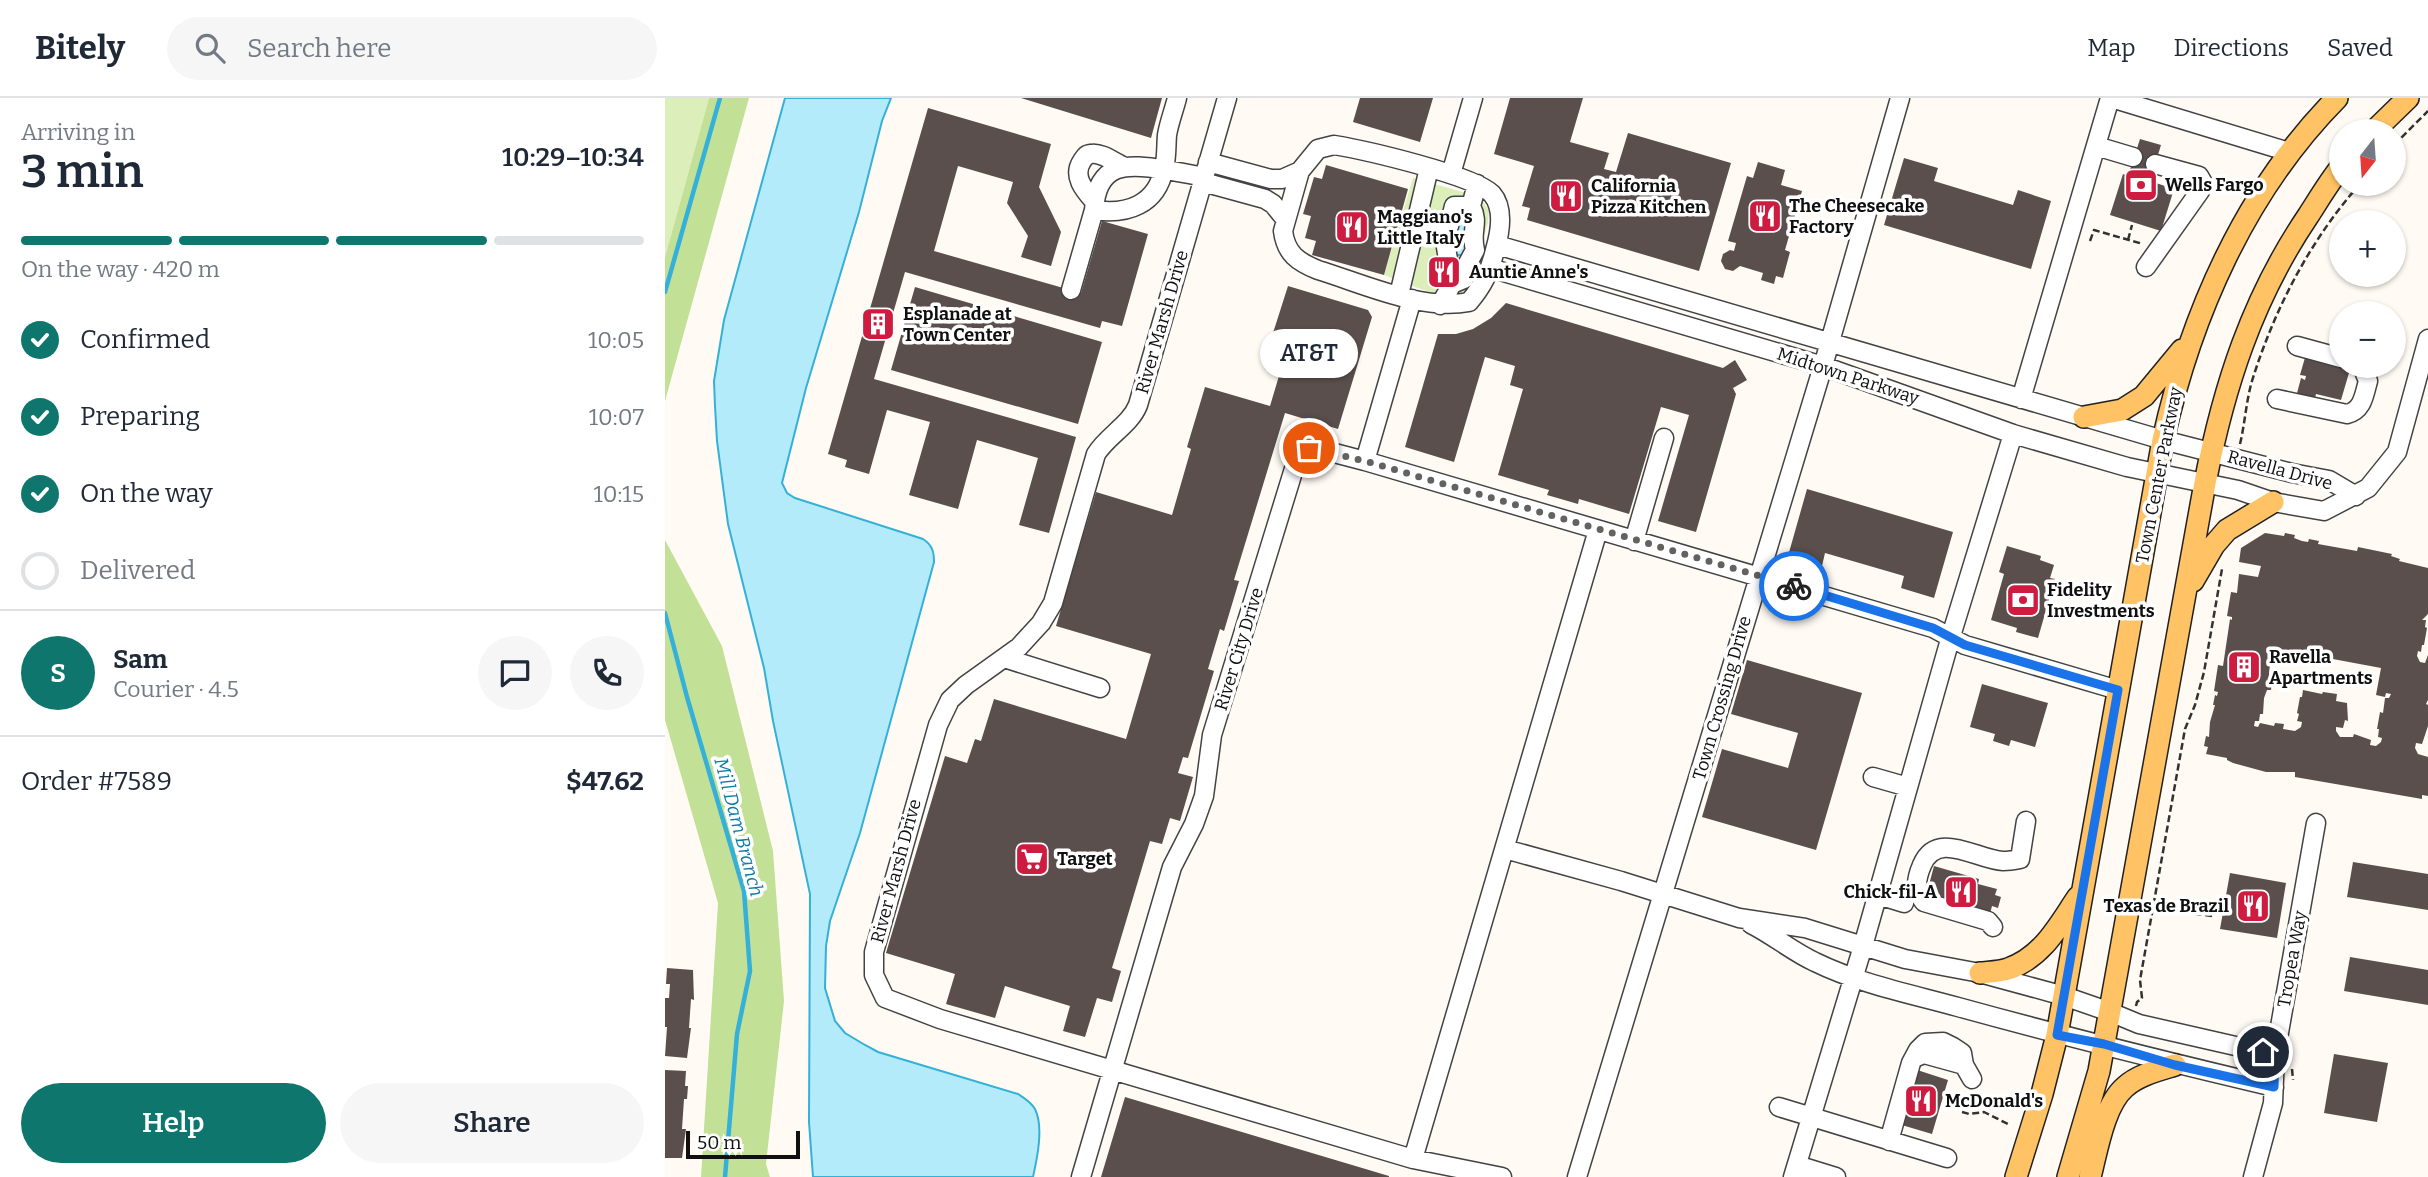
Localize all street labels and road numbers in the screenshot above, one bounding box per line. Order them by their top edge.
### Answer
street label: River Marsh Drive [1131,248,1193,396]
street label: Midtown Parkway [1774,343,1922,410]
street label: Town Center Parkway [2131,384,2187,565]
street label: Ravella Drive [2225,445,2335,495]
street label: River City Drive [1210,585,1268,713]
street label: Town Crossing Drive [1688,613,1756,783]
street label: River Marsh Drive [866,797,926,945]
street label: Tropea Way [2273,908,2311,1009]

